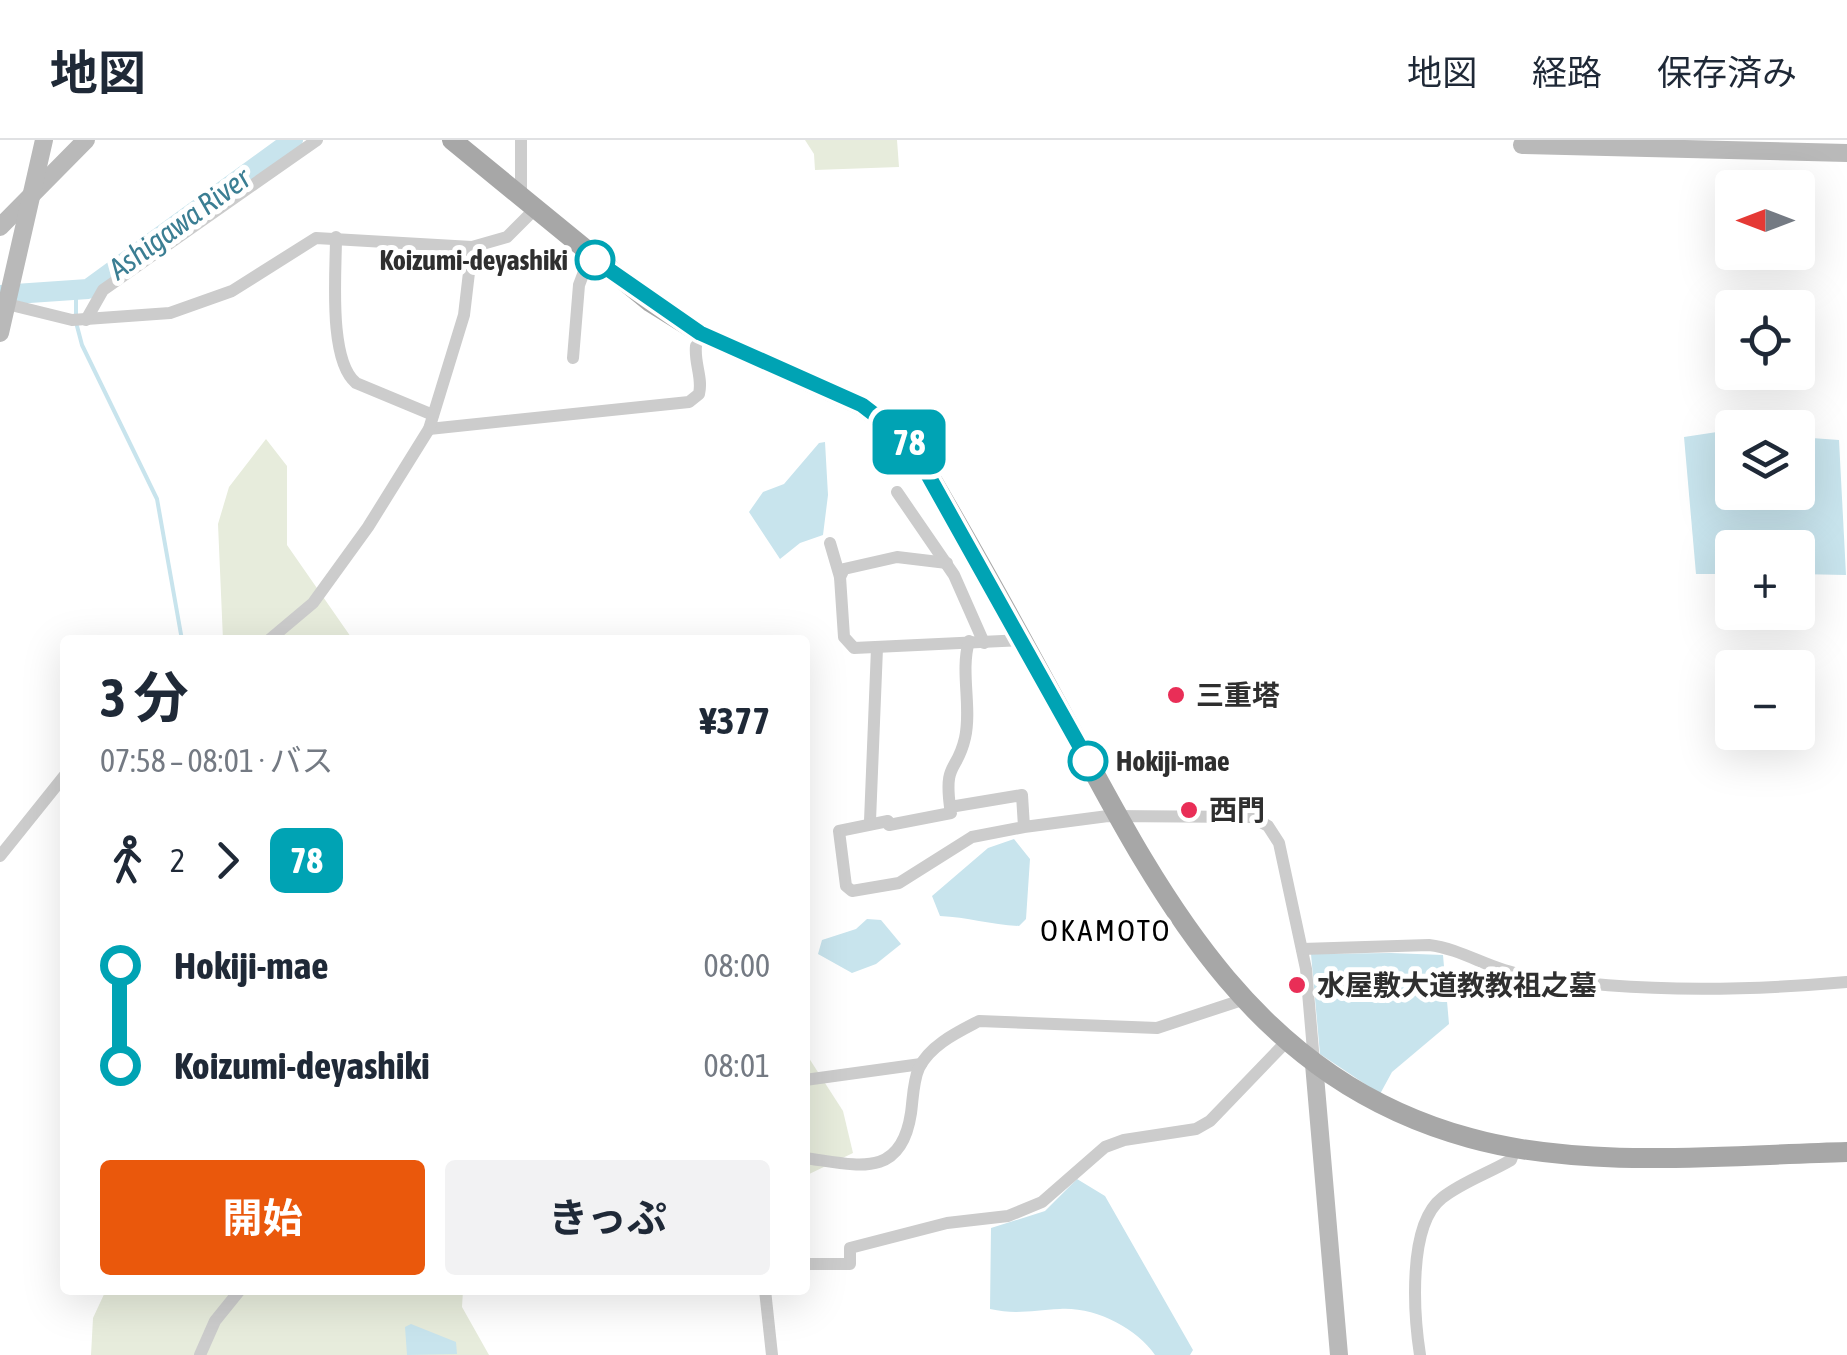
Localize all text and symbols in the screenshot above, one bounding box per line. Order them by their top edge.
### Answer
text: 地図 [50,45,146,100]
text: 地図 [1407,52,1477,92]
text: 経路 [1532,52,1602,92]
text: 保存済み [1657,52,1797,92]
water label: Ashigawa River [101,160,257,286]
north arrow [1715,170,1815,270]
map controls [1715,170,1815,750]
marker: Koizumi-deyashiki [576,241,614,279]
place label: Koizumi-deyashiki [380,244,568,276]
button: locate [1715,290,1815,390]
line badge: 78 [864,410,954,474]
button: layers [1715,410,1815,510]
text: 78 [893,422,925,462]
button: + [1715,530,1815,630]
button: − [1715,650,1815,750]
text: 3 分 [100,666,188,729]
place label: 三重塔 [1196,679,1280,711]
marker: 三重塔 [1165,684,1187,706]
text: ¥377 [700,699,770,742]
text: 07:58 – 08:01 · バス [100,742,334,779]
marker: Hokiji-mae [1069,742,1107,780]
place label: Hokiji-mae [1116,745,1230,777]
place label: 西門 [1209,794,1265,826]
marker: 西門 [1178,799,1200,821]
icon: walk [100,833,155,888]
icon: forward [200,833,255,888]
text: 78 [290,840,323,880]
text: 2 [170,842,185,879]
district label: OKAMOTO [1040,913,1172,947]
text: Hokiji-mae [174,944,328,987]
text: 08:00 [704,947,770,984]
place label: 水屋敷大道教教祖之墓 [1317,969,1597,1001]
marker: 水屋敷大道教教祖之墓 [1286,974,1308,996]
text: Koizumi-deyashiki [174,1044,430,1087]
text: 08:01 [704,1047,770,1084]
button: 開始 [100,1160,425,1275]
button: きっぷ [445,1160,770,1275]

